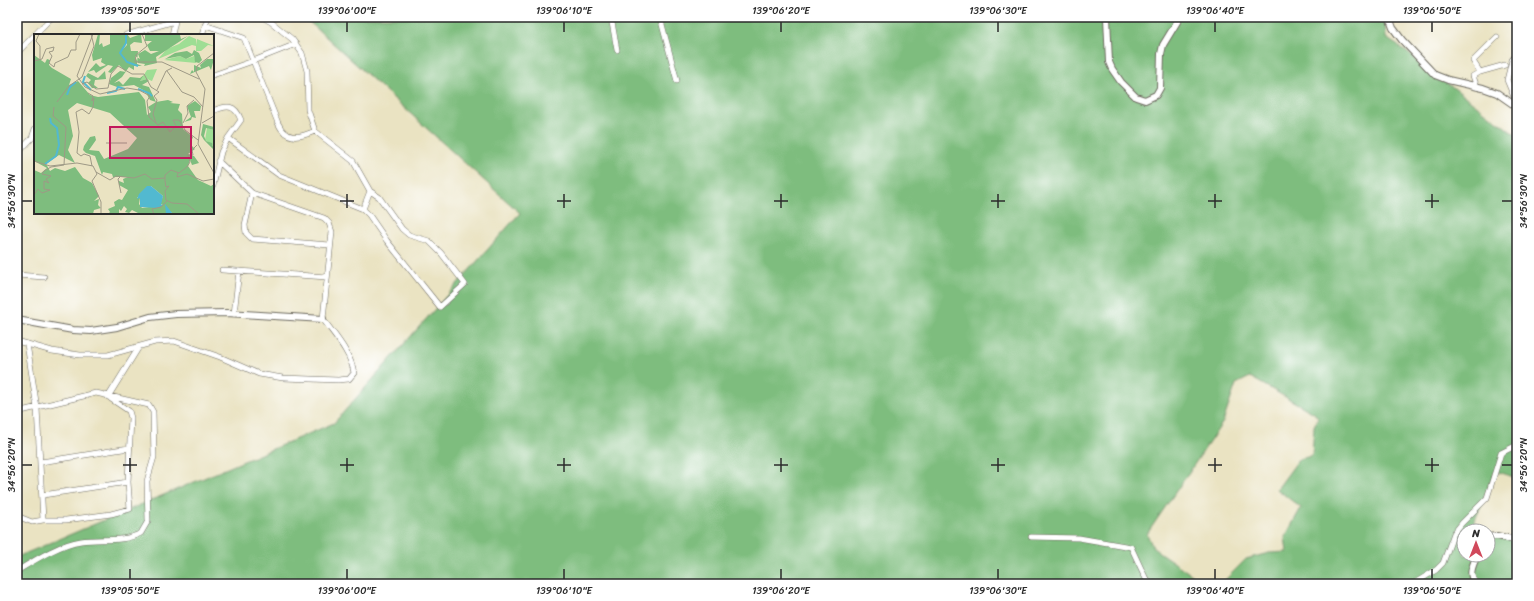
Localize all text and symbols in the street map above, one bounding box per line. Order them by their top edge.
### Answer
text: 139°05'50"E [101,2,161,20]
text: 139°06'00"E [318,2,378,20]
text: 139°06'10"E [536,2,594,20]
text: 139°06'20"E [752,2,811,20]
text: 139°06'30"E [969,2,1028,20]
text: 139°06'40"E [1186,2,1246,20]
text: 139°06'50"E [1403,2,1462,20]
inset map [34,34,214,214]
text: 34°56'30"N [3,174,21,228]
text: 34°56'30"N [1515,174,1533,228]
text: 34°56'20"N [3,438,21,492]
text: 34°56'20"N [1515,438,1533,492]
north arrow [1456,523,1496,563]
text: N [1471,524,1480,543]
text: 139°05'50"E [101,582,161,600]
text: 139°06'00"E [318,582,378,600]
text: 139°06'10"E [536,582,594,600]
text: 139°06'20"E [752,582,811,600]
text: 139°06'30"E [969,582,1028,600]
text: 139°06'40"E [1186,582,1246,600]
text: 139°06'50"E [1403,582,1462,600]

